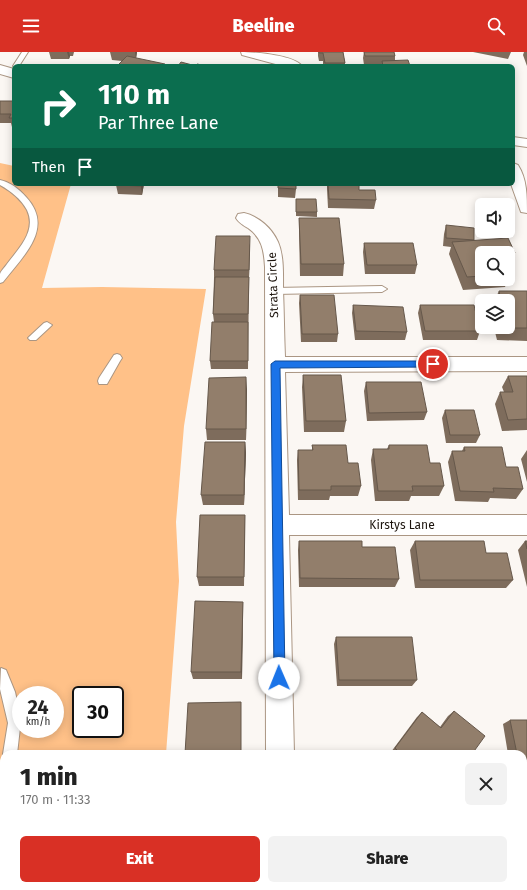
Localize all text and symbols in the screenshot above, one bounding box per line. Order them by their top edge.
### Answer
icon: menu [20,15,42,37]
text: Beeline [233,15,294,37]
icon: search [485,15,507,37]
text: 110 m [98,78,170,111]
icon: right [32,80,84,132]
text: Par Three Lane [98,112,219,134]
icon: arrive [74,156,96,178]
text: Then [32,158,66,176]
map controls [475,198,515,334]
button: sound [475,198,515,238]
button: search [475,246,515,286]
street label: Strata Circle [265,252,281,318]
button: layers [475,294,515,334]
pin [416,347,450,381]
icon: arrive [422,353,444,375]
street label: Kirstys Lane [369,518,435,532]
position arrow [258,657,300,699]
speed limit sign: 30 [72,686,124,738]
text: 24 [27,695,49,719]
text: km/h [26,716,50,728]
text: 1 min [20,763,78,791]
button: close [465,763,507,805]
text: 170 m · 11:33 [20,792,90,807]
button: Exit [20,836,260,882]
button: Share [268,836,507,882]

